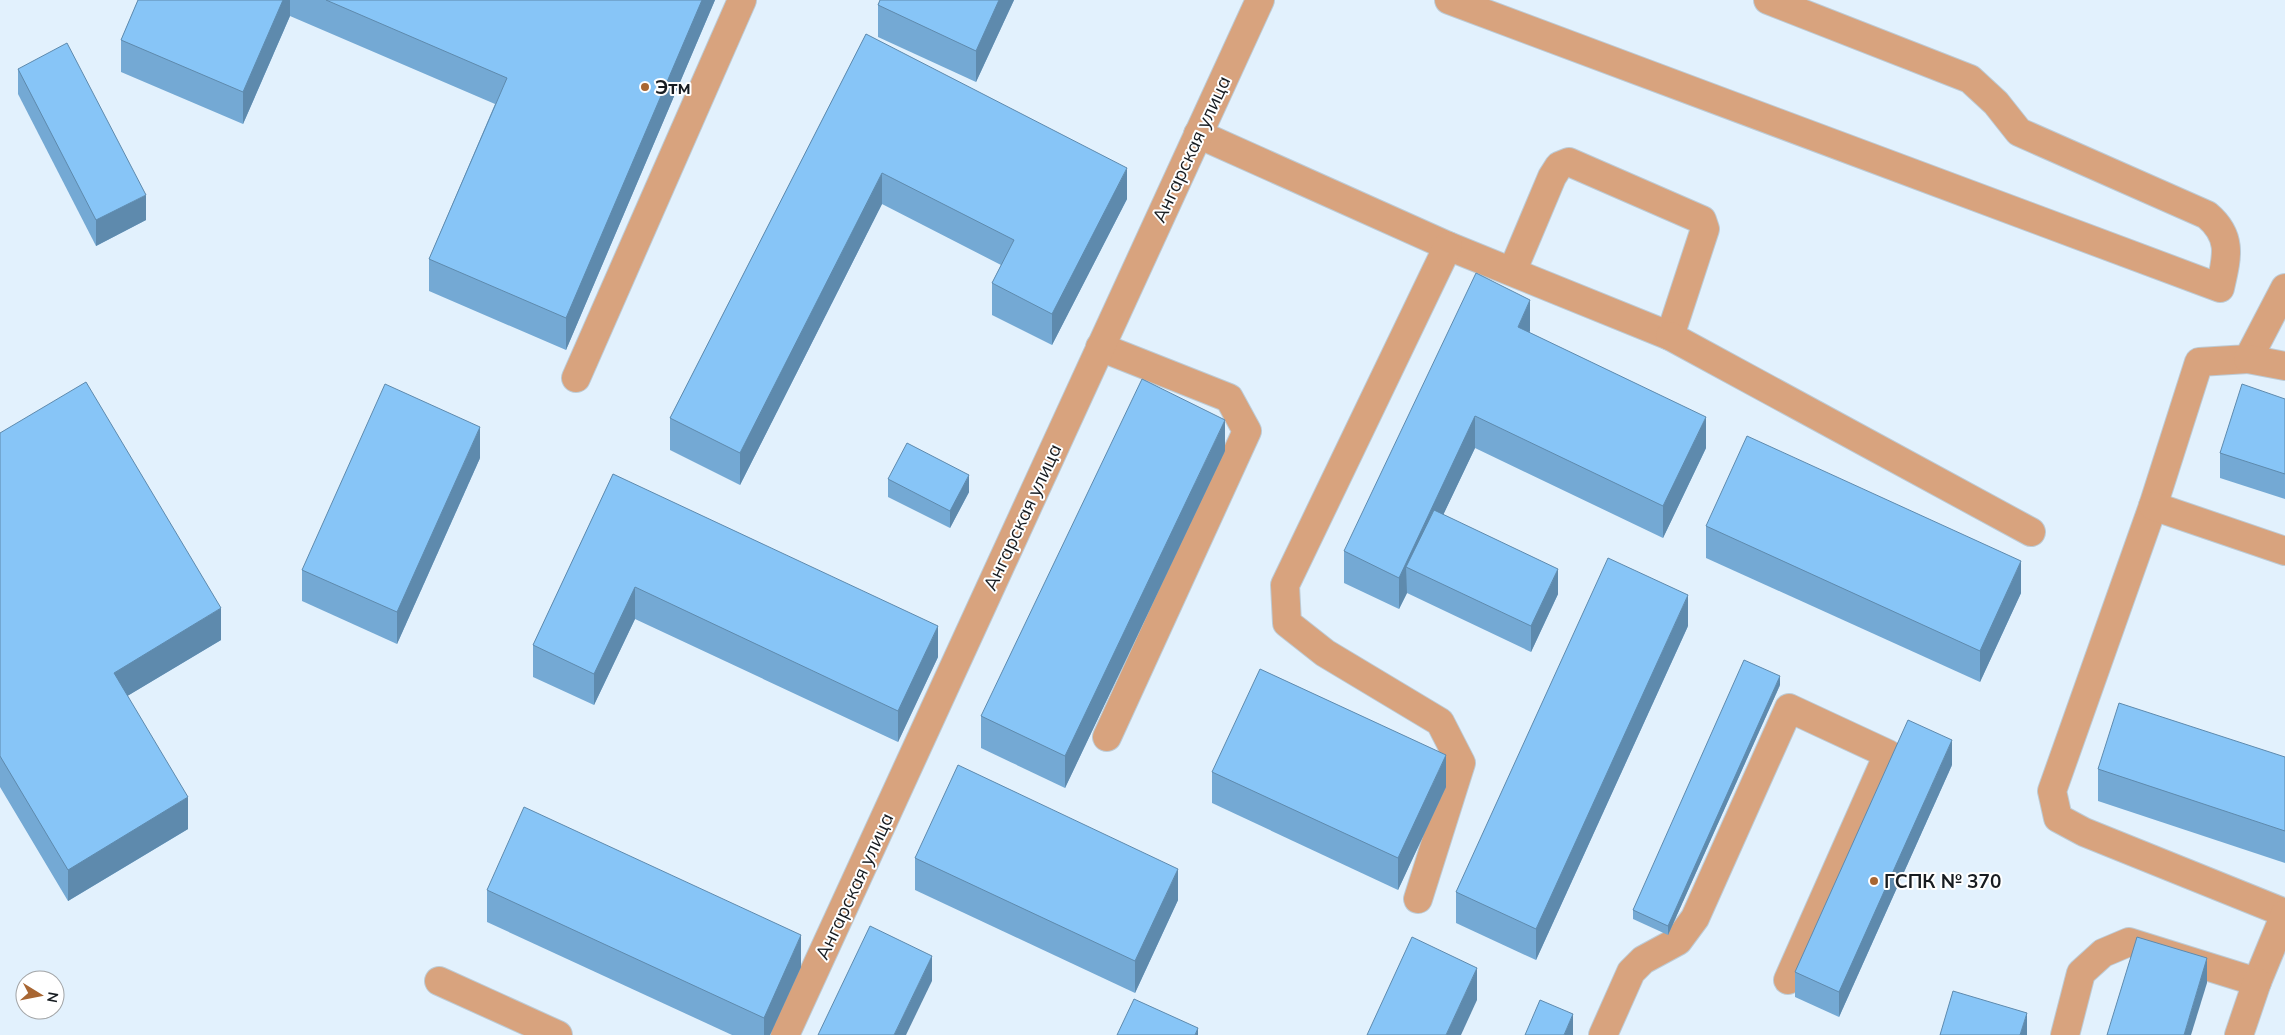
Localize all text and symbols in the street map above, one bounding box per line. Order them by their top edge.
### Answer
street label: Ангарская улица [1146,72,1236,226]
place label: Этм [655,75,691,99]
marker: Этм [639,81,651,93]
street label: Ангарская улица [977,440,1067,594]
street label: Ангарская улица [809,809,899,963]
place label: ГСПК № 370 [1884,869,2001,893]
marker: ГСПК № 370 [1868,875,1880,887]
north arrow [15,970,65,1020]
text: N [43,990,63,1004]

